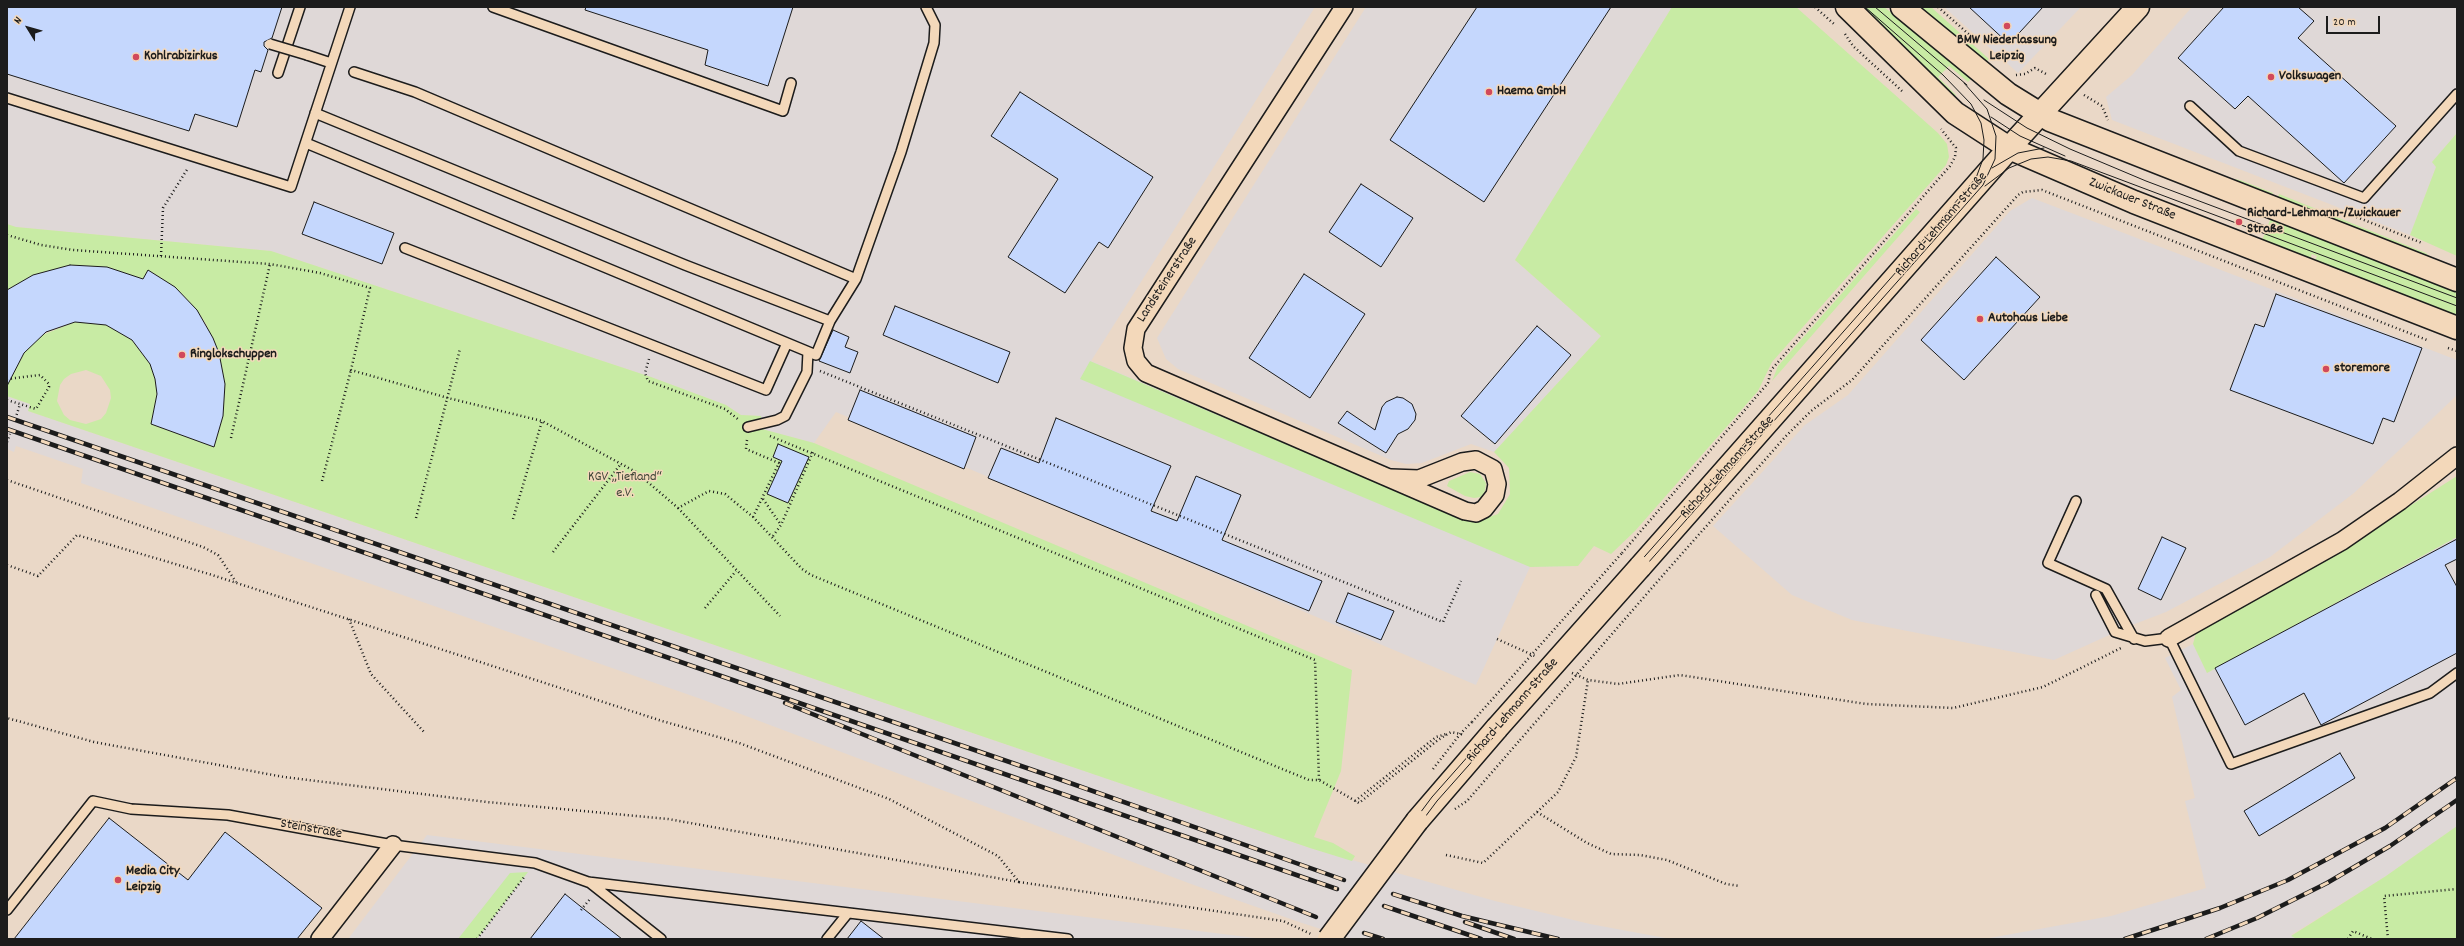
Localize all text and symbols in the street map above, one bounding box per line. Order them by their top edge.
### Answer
north arrow [8,8,48,48]
scale bar [2328,8,2382,34]
text: N [10,14,26,28]
text: 20 m [2333,14,2356,31]
marker: BMW Niederlassung Leipzig [2002,21,2012,31]
place label: BMW Niederlassung Leipzig [1957,33,2057,66]
place label: Kohlrabizirkus [144,49,218,65]
marker: Kohlrabizirkus [131,52,141,62]
place label: Volkswagen [2279,69,2341,85]
marker: Volkswagen [2266,72,2276,82]
place label: Haema GmbH [1497,84,1566,100]
marker: Haema GmbH [1484,87,1494,97]
street label: Richard-Lehmann-Straße [1892,169,1992,281]
street label: Zwickauer Straße [2086,175,2178,225]
place label: Richard-Lehmann-/Zwickauer Straße [2247,206,2401,238]
marker: Richard-Lehmann-/Zwickauer Straße [2234,217,2244,227]
street label: Landsteinerstraße [1134,234,1202,326]
place label: Autohaus Liebe [1988,311,2068,327]
marker: Autohaus Liebe [1975,314,1985,324]
place label: Ringlokschuppen [190,347,277,363]
marker: Ringlokschuppen [177,350,187,360]
place label: storemore [2334,361,2390,377]
marker: storemore [2321,364,2331,374]
street label: Richard-Lehmann-Straße [1677,413,1779,523]
park label: KGV „Tiefland“ e.V. [588,470,662,502]
street label: Richard-Lehmann-Straße [1463,655,1563,767]
street label: Steinstraße [279,816,343,844]
place label: Media City Leipzig [126,864,180,896]
marker: Media City Leipzig [113,875,123,885]

